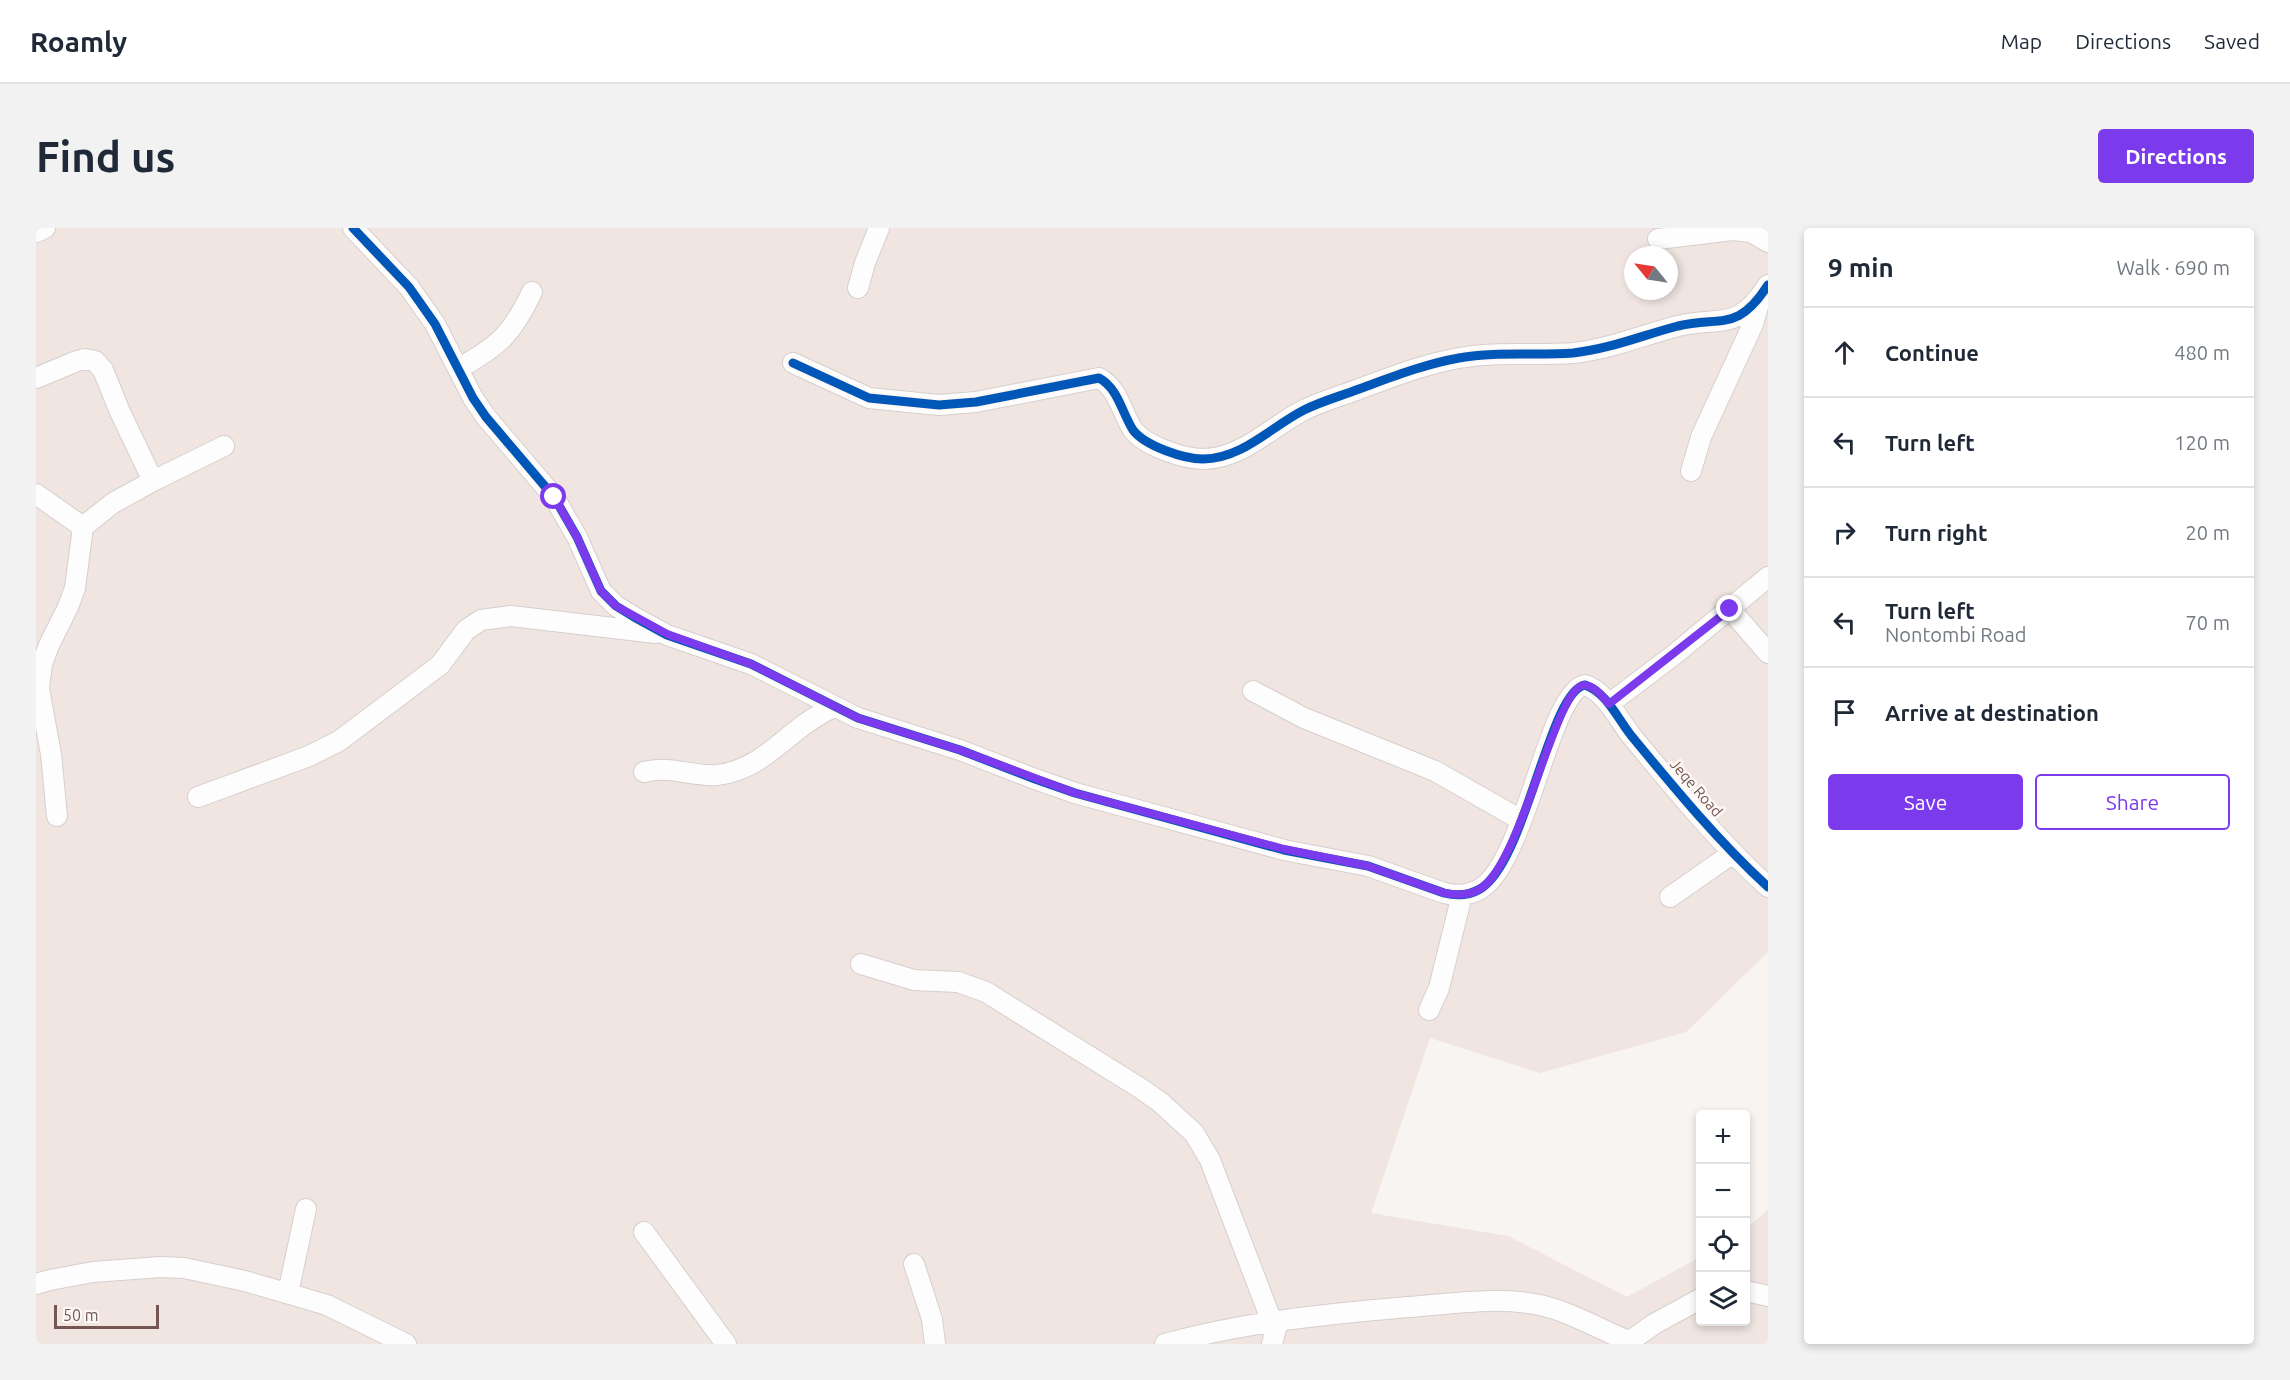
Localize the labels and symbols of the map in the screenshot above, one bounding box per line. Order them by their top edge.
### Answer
north arrow [1624,246,1678,300]
route start [540,483,566,509]
route end [1716,595,1742,621]
street label: Jeqe Road [1667,755,1726,820]
scale bar [54,1302,159,1330]

